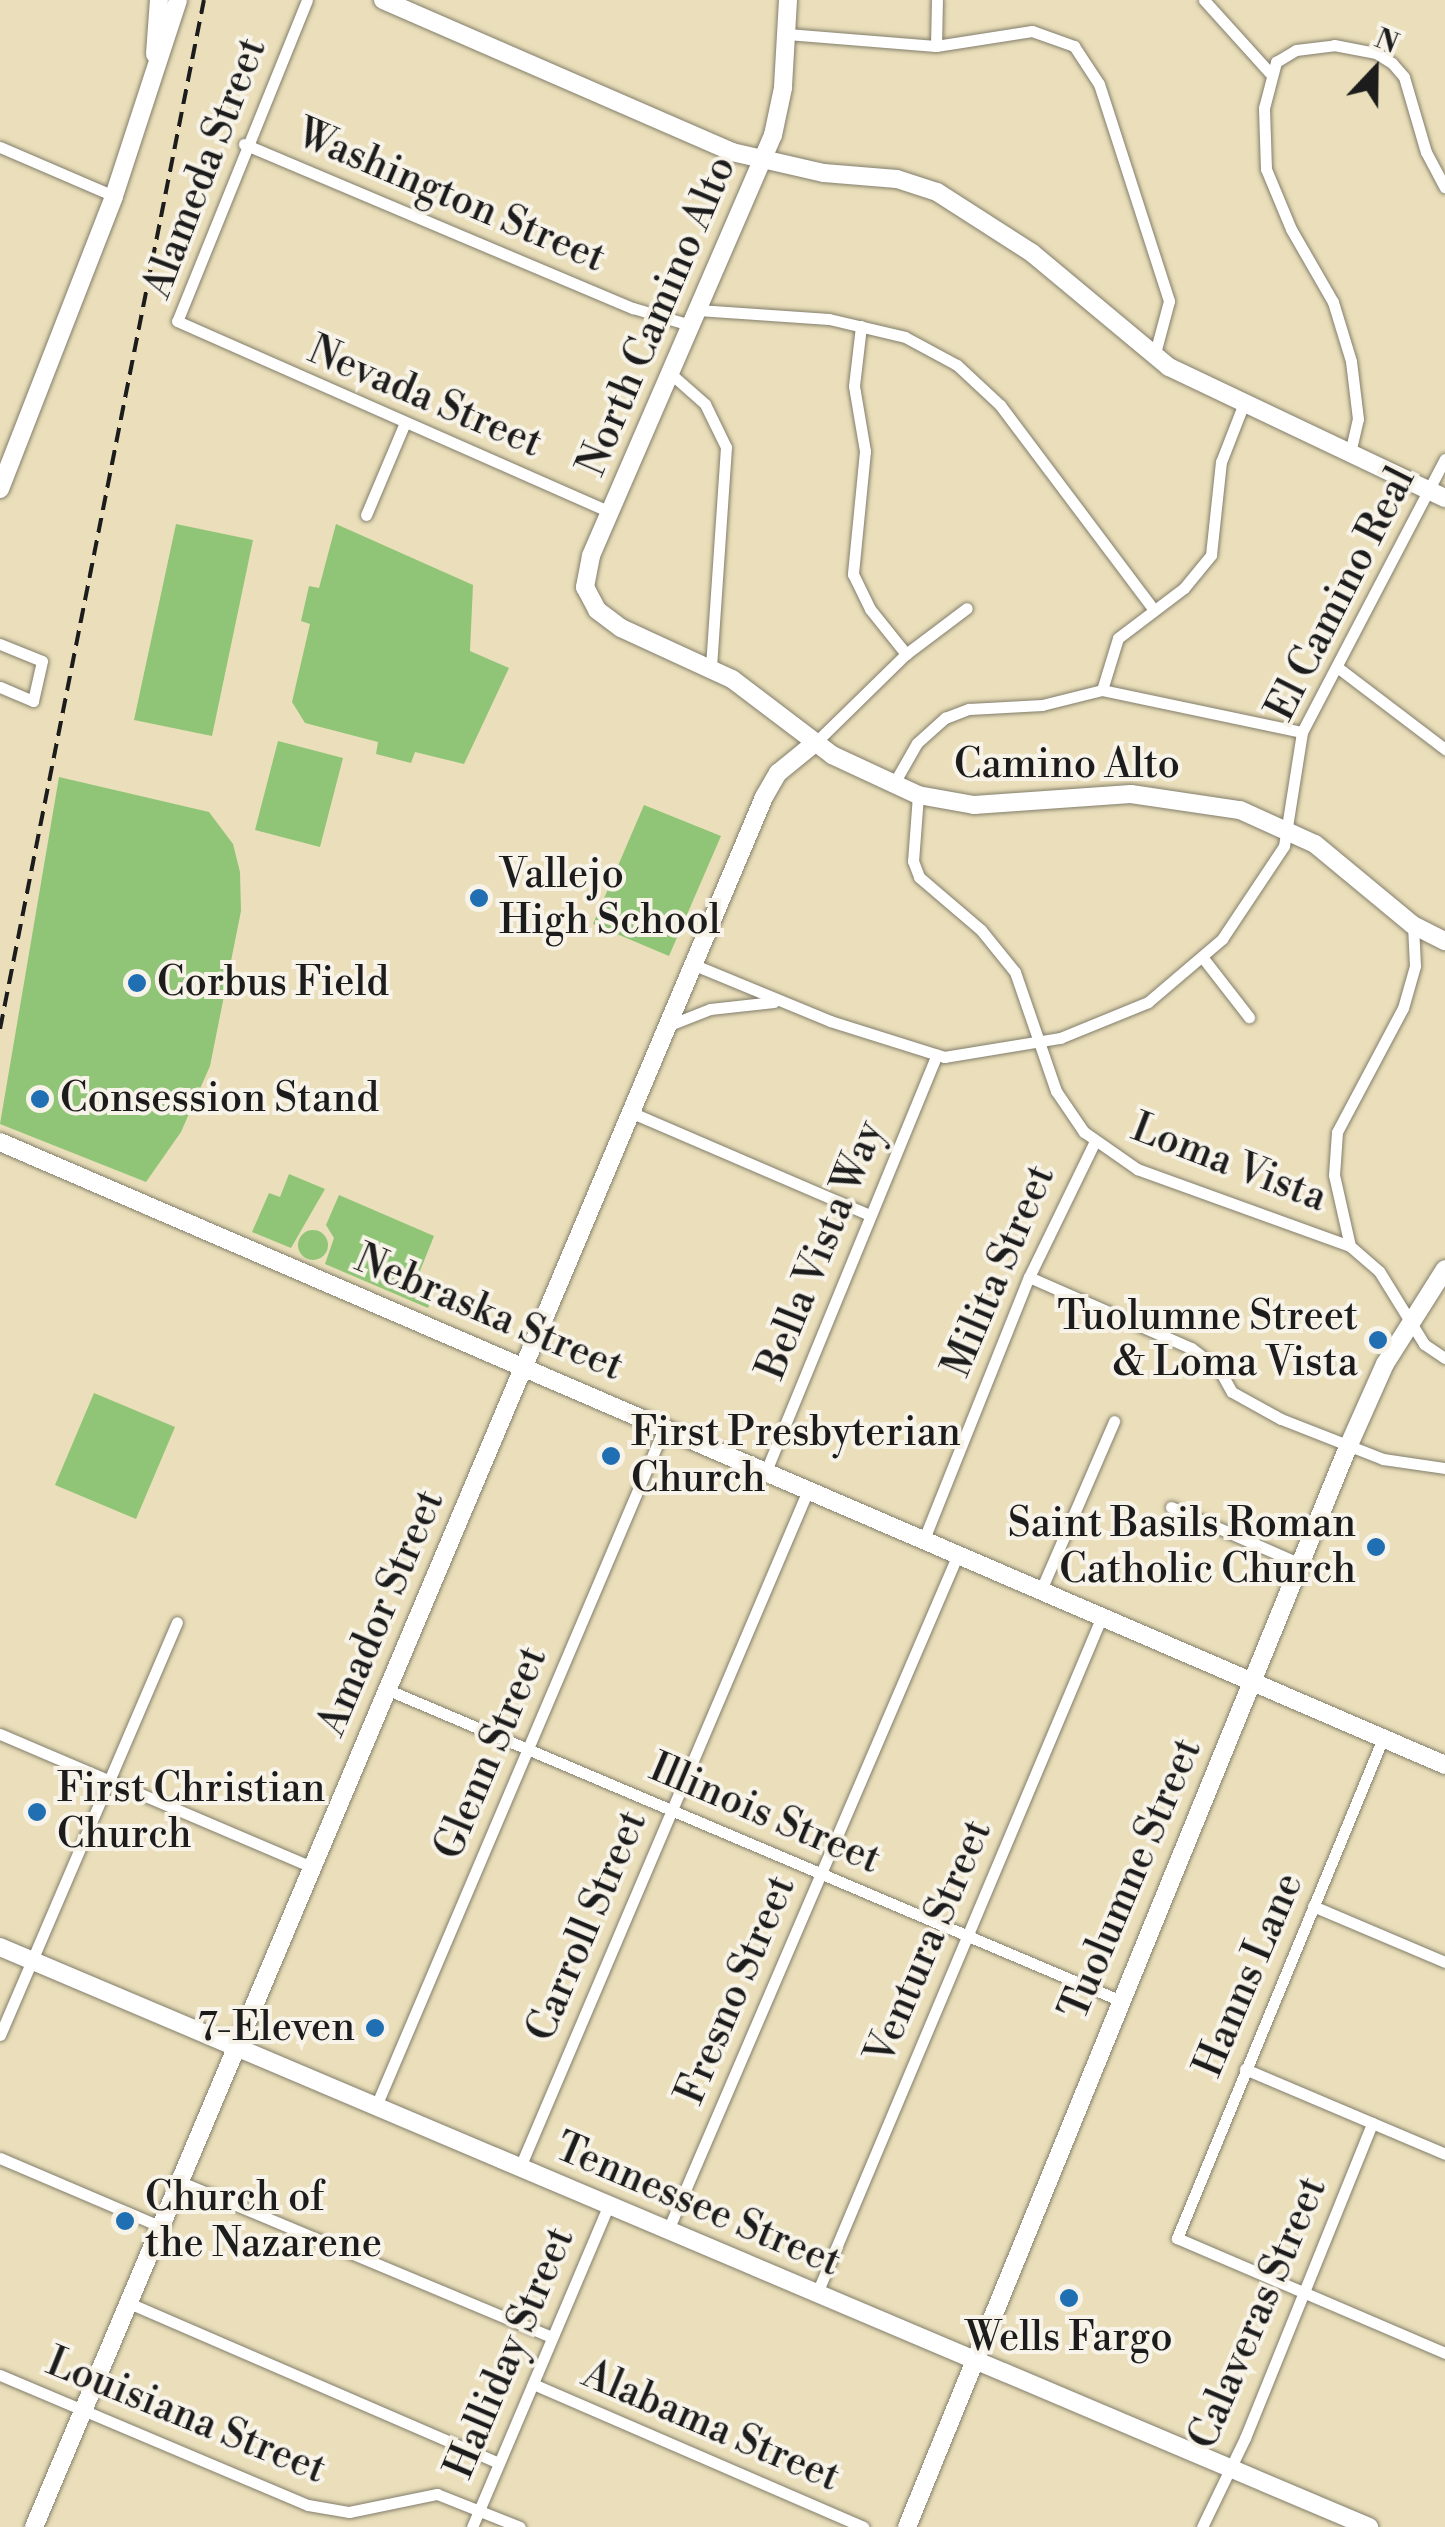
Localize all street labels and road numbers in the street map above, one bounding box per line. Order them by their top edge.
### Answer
street label: Alameda Street [133,31,277,305]
street label: Washington Street [290,109,612,283]
street label: North Camino Alto [568,149,746,483]
street label: Nevada Street [301,326,549,468]
street label: El Camino Real [1257,459,1425,729]
street label: Camino Alto [954,741,1180,789]
street label: Loma Vista [1125,1104,1333,1222]
street label: Bella Vista Way [747,1114,895,1386]
street label: Milita Street [933,1158,1065,1384]
street label: Nebraska Street [348,1235,630,1391]
street label: Amador Street [308,1483,454,1743]
street label: Glenn Street [425,1640,557,1866]
street label: Tuolumne Street [1050,1731,1212,2027]
street label: Illinois Street [642,1744,888,1884]
street label: Carroll Street [517,1804,657,2048]
street label: Ventura Street [856,1813,1002,2071]
street label: Hanns Lane [1185,1866,1313,2084]
street label: Fresno Street [666,1868,806,2112]
street label: Tennessee Street [548,2123,848,2287]
street label: Calaveras Street [1179,2170,1337,2456]
street label: Halliday Street [436,2220,584,2486]
street label: Louisiana Street [39,2338,333,2494]
street label: Alabama Street [575,2350,847,2502]

